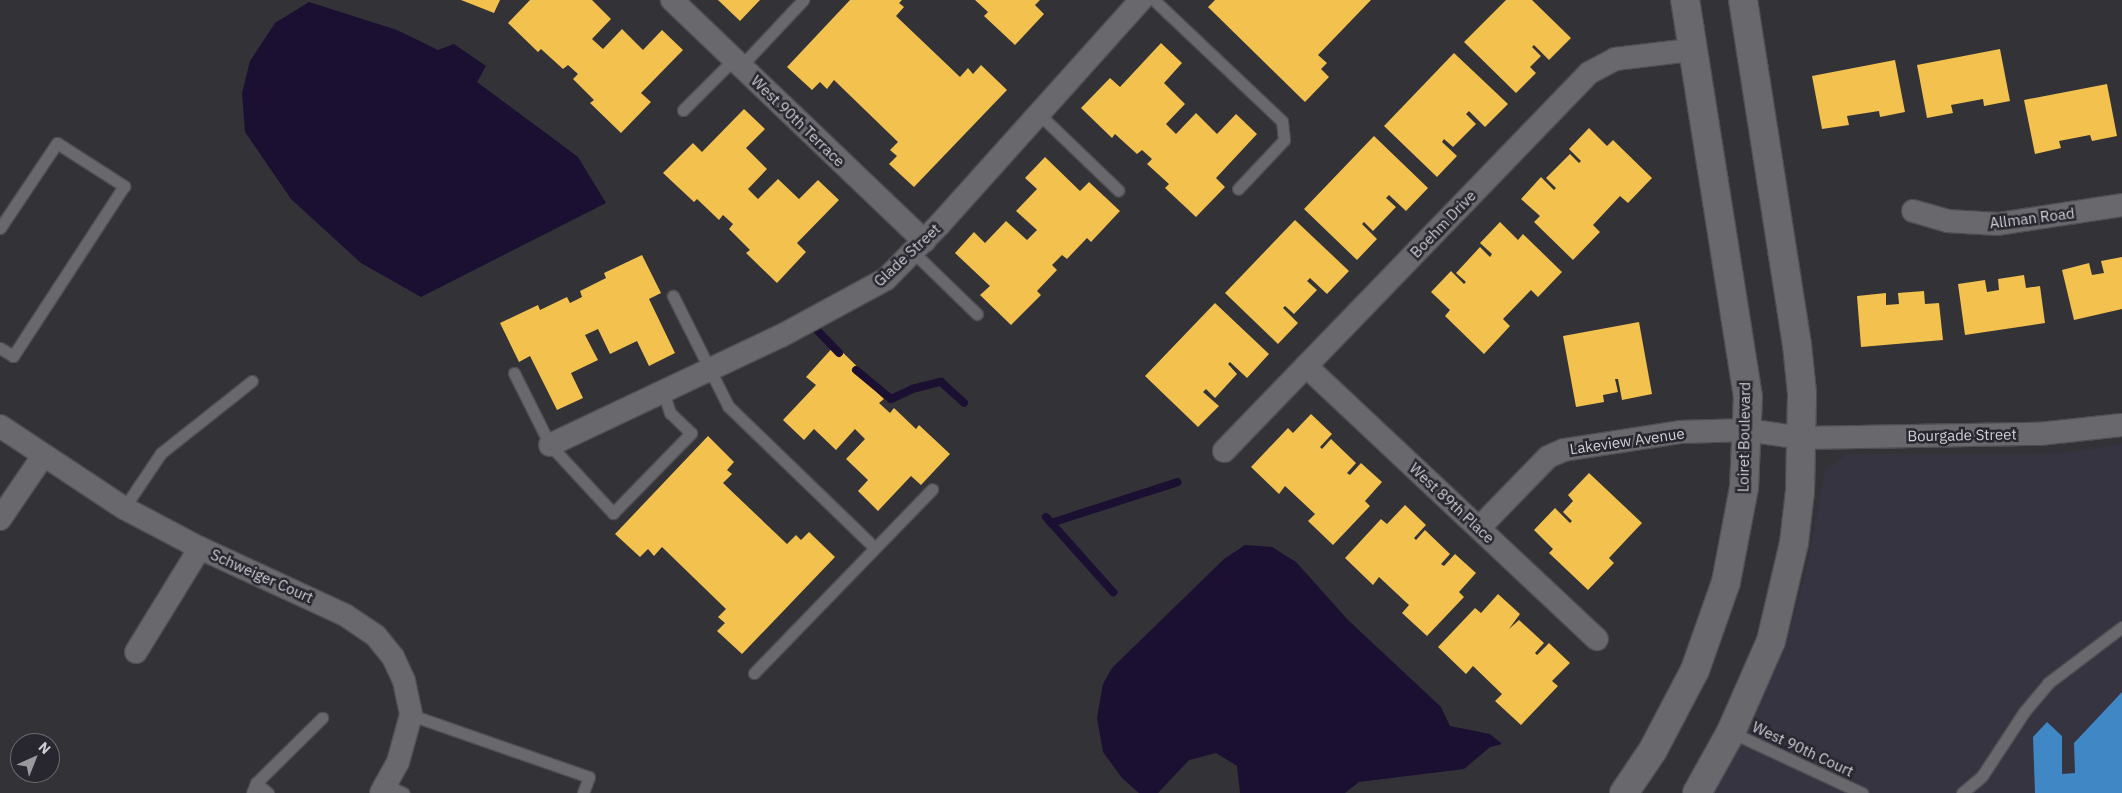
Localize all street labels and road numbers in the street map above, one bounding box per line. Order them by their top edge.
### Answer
street label: West 90th Terrace [747,72,849,170]
street label: Boehm Drive [1407,187,1479,261]
street label: Allman Road [1989,204,2075,232]
street label: Glade Street [870,220,944,290]
street label: Loiret Boulevard [1734,382,1754,492]
street label: Lakeview Avenue [1568,424,1686,458]
street label: Bourgade Street [1907,425,2017,445]
street label: West 89th Place [1406,459,1498,547]
street label: Schweiger Court [208,545,316,607]
street label: West 90th Court [1749,718,1857,780]

